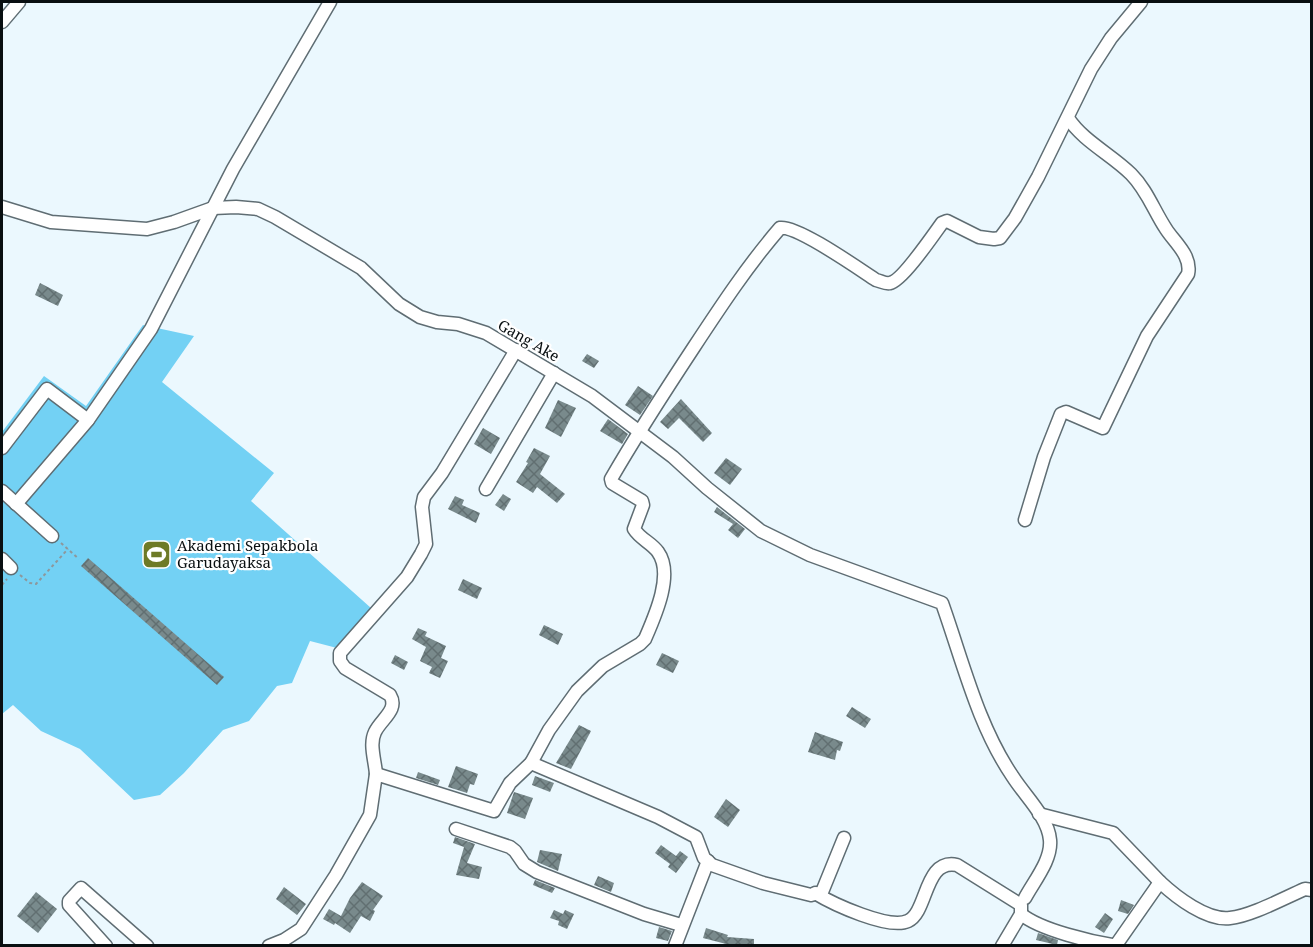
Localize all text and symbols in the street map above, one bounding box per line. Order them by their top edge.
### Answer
street label: Gang Ake [495,314,563,366]
place label: Akademi Sepakbola Garudayaksa [177,535,318,572]
sports icon: Akademi Sepakbola Garudayaksa [140,538,172,570]

